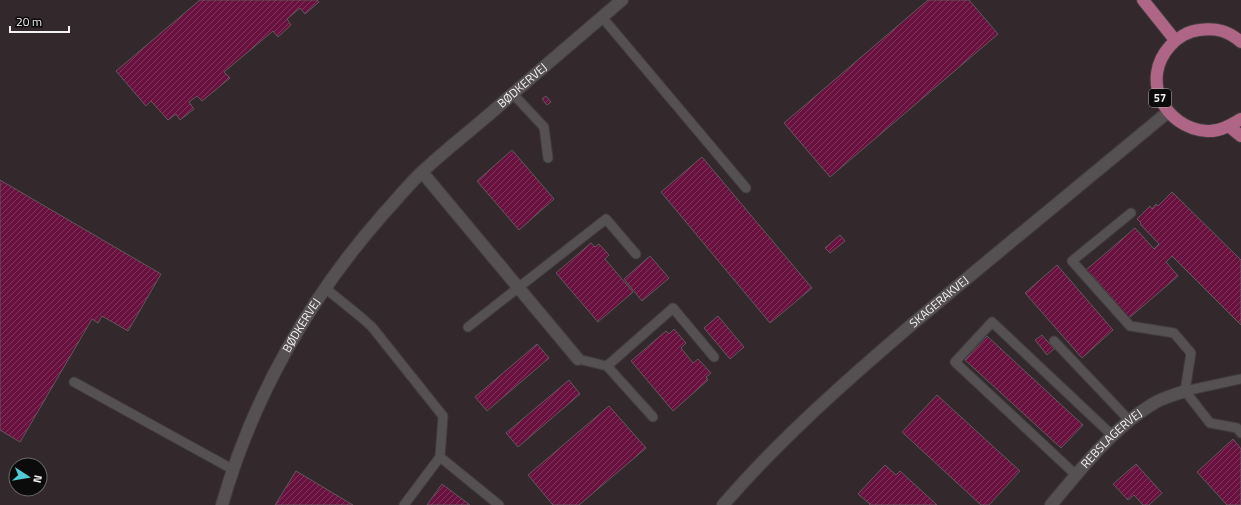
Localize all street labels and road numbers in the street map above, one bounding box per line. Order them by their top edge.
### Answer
street label: BØDKERVEJ [493,58,551,112]
road number: 57 [1149,89,1171,107]
street label: SKAGERAKVEJ [905,271,973,332]
street label: BØDKERVEJ [277,294,325,356]
street label: REBSLAGERVEJ [1076,404,1146,472]

